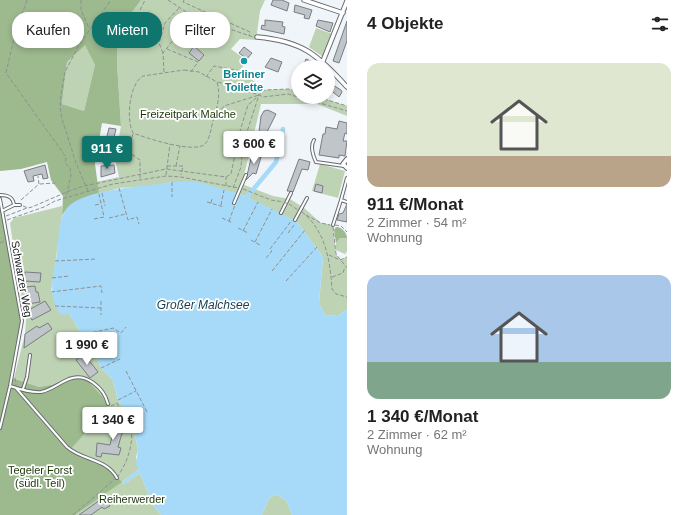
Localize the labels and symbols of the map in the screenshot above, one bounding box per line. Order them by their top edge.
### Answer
marker: Berliner Toilette [239,56,249,66]
place label: Berliner Toilette [223,68,266,93]
park label: Freizeitpark Malche [140,108,236,120]
pin: 3 600 € [217,131,291,165]
pin: 911 € [79,136,135,170]
street label: Schwarzer Weg [9,240,35,318]
water label: Großer Malchsee [157,298,250,312]
pin: 1 990 € [50,332,124,366]
pin: 1 340 € [76,407,150,441]
park label: Tegeler Forst (südl. Teil) [8,464,72,489]
park label: Reiherwerder [99,493,165,505]

